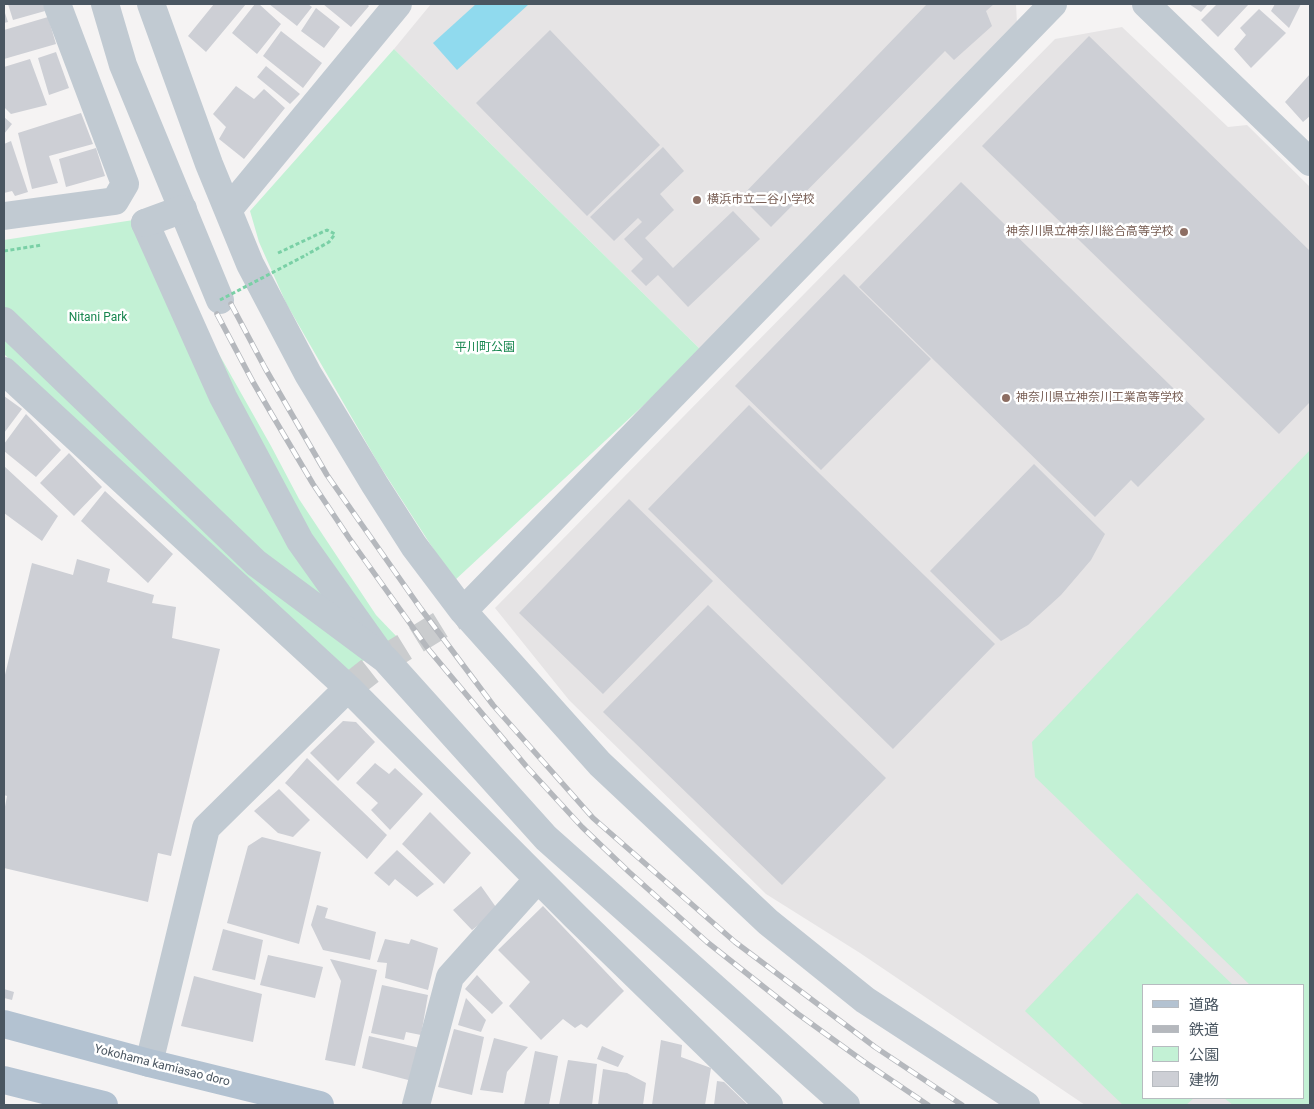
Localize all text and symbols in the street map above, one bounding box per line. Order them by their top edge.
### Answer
place label: 横浜市立二谷小学校 [707,193,815,207]
marker: 横浜市立二谷小学校 [691,194,703,206]
place label: 神奈川県立神奈川総合高等学校 [1006,225,1174,239]
marker: 神奈川県立神奈川総合高等学校 [1178,226,1190,238]
park label: Nitani Park [69,311,127,325]
park label: 平川町公園 [455,341,515,355]
place label: 神奈川県立神奈川工業高等学校 [1016,391,1184,405]
marker: 神奈川県立神奈川工業高等学校 [1000,392,1012,404]
legend [1142,984,1304,1099]
text: 道路 [1189,996,1219,1014]
text: 鉄道 [1189,1021,1219,1039]
street label: Yokohama kamiasao doro [93,1042,231,1090]
text: 公園 [1189,1046,1219,1064]
text: 建物 [1189,1071,1219,1089]

